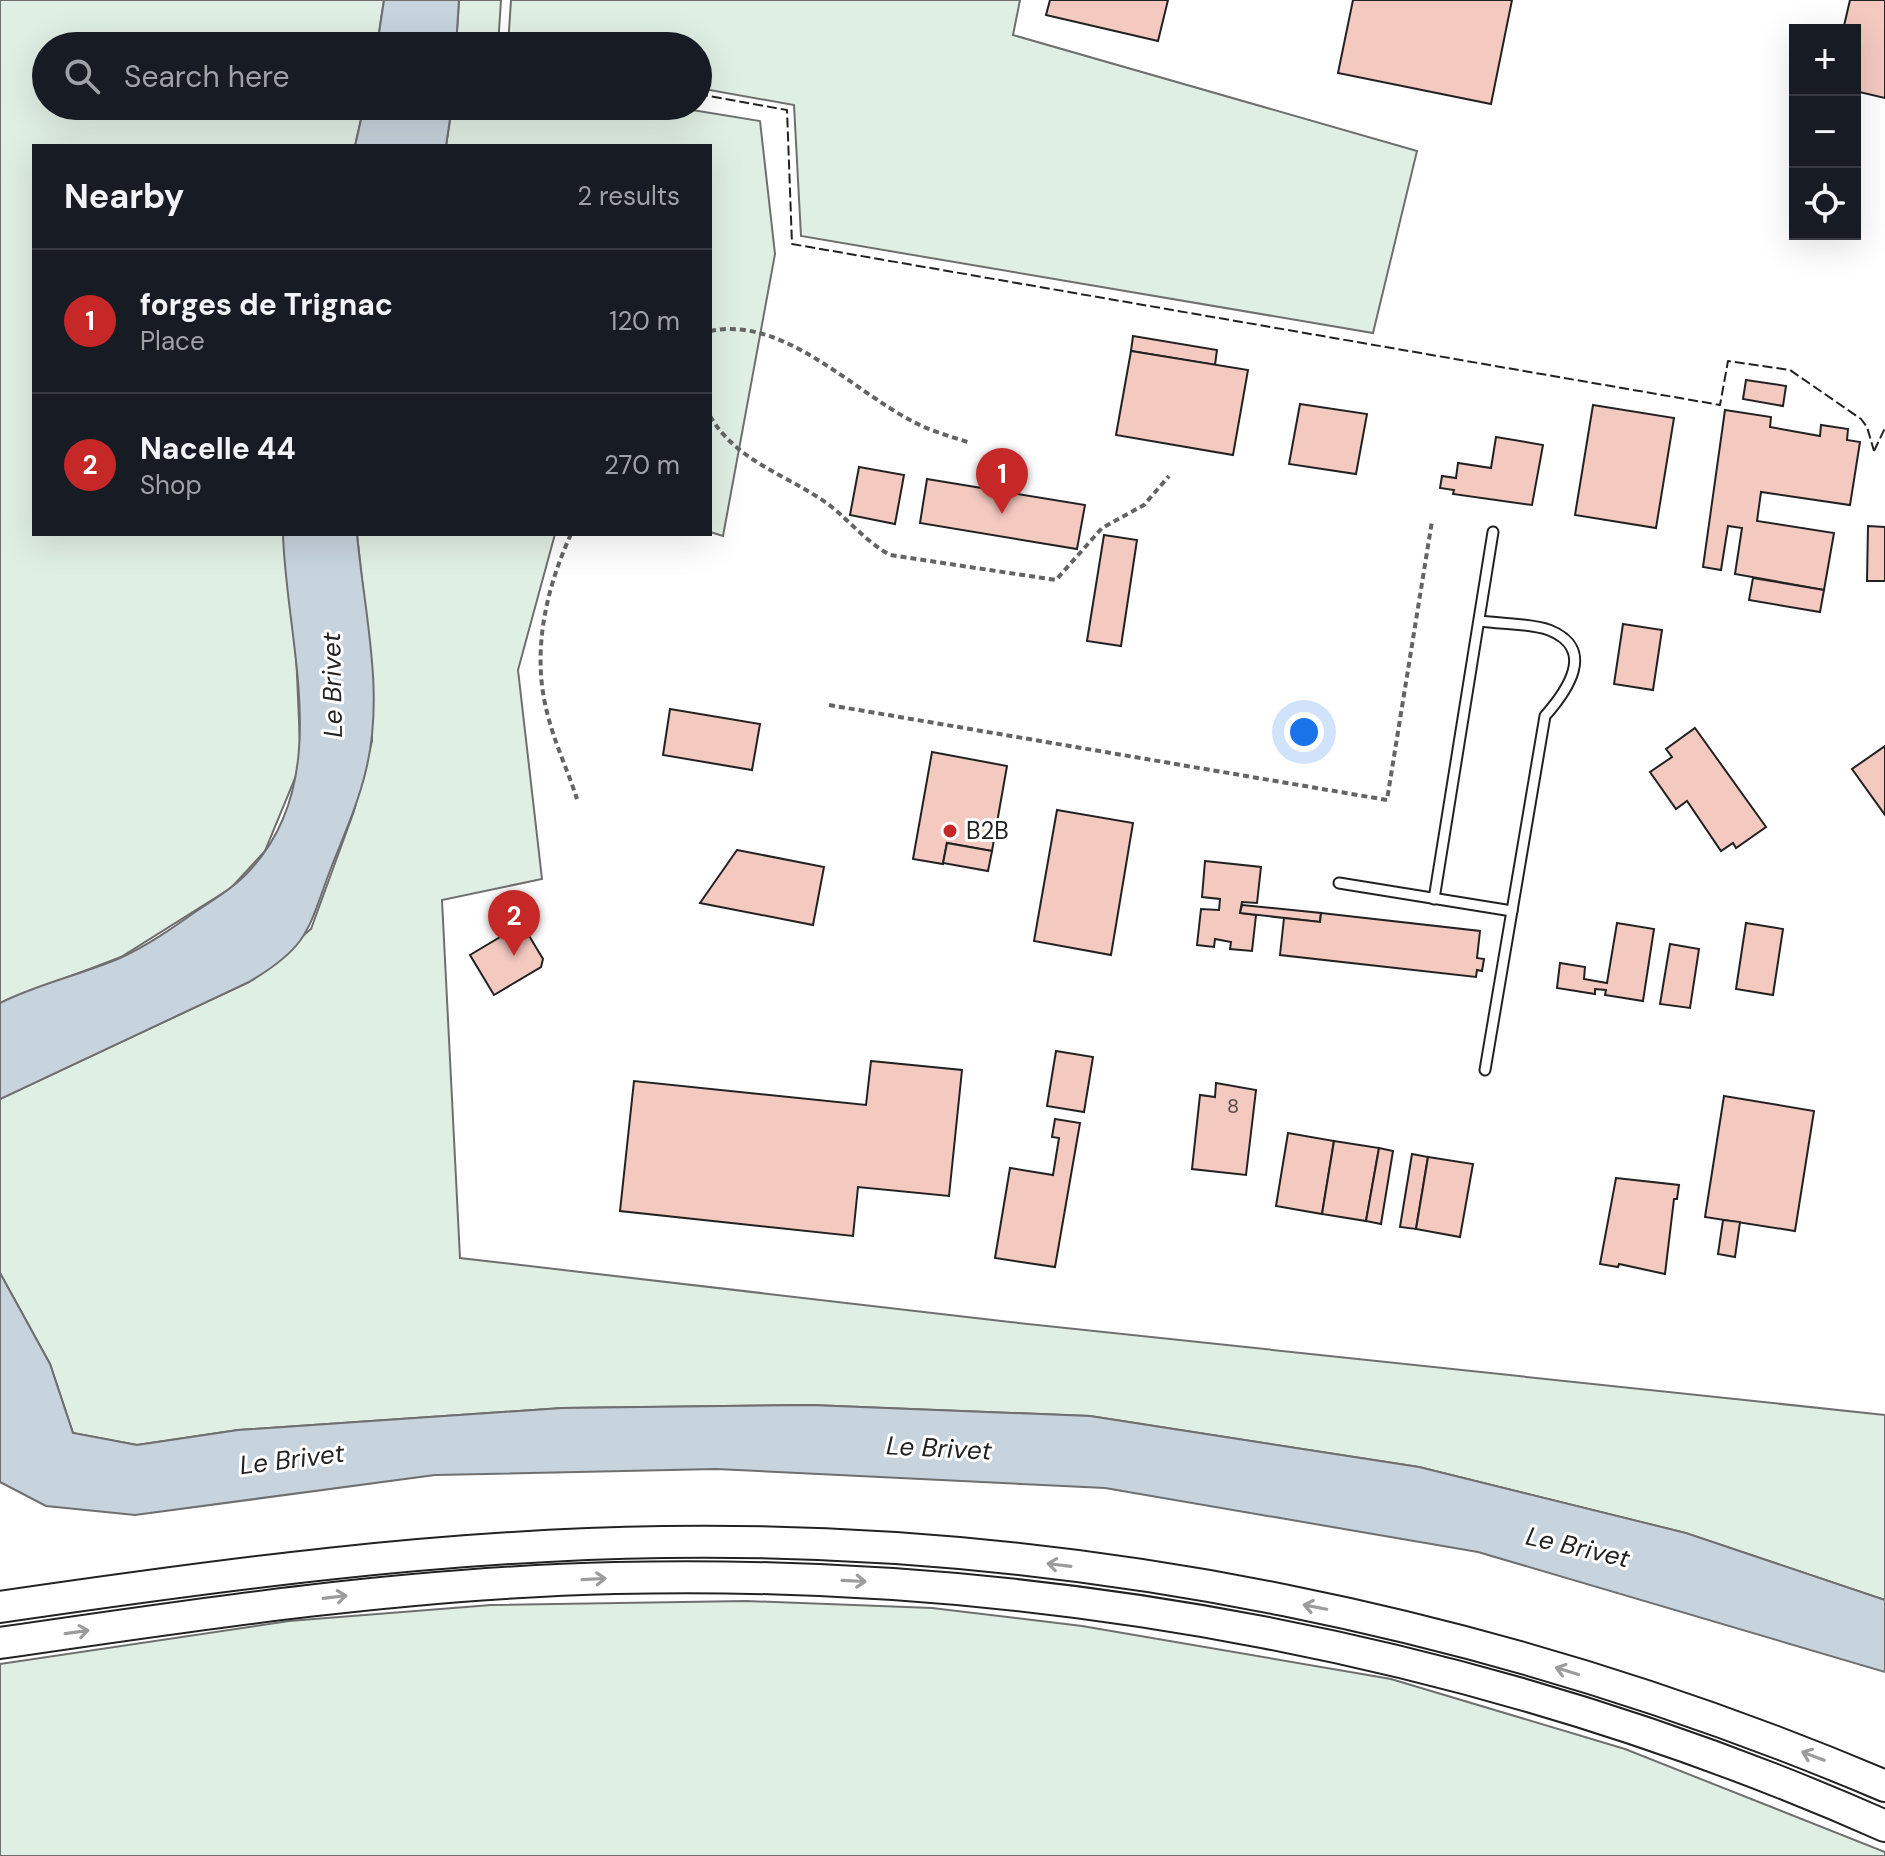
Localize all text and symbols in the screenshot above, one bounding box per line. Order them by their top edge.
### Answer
map controls [1789,24,1861,240]
button: + [1789,24,1861,96]
search box [32,32,712,120]
icon: search [60,54,104,98]
text: Search here [124,57,290,96]
button: − [1789,96,1861,168]
button: locate [1789,168,1861,240]
text: Nearby [64,174,184,219]
text: 2 results [577,179,680,213]
text: forges de Trignac [140,285,393,324]
text: 1 [85,304,95,338]
text: 120 m [609,304,680,338]
text: Place [140,324,205,358]
text: Nacelle 44 [140,429,296,468]
text: 2 [82,448,98,482]
text: 270 m [604,448,680,482]
pin: 1 [976,448,1028,514]
text: Shop [140,468,202,502]
water label: Le Brivet [314,631,350,738]
your location [1284,712,1324,752]
place label: B2B [966,815,1009,846]
marker: B2B [941,822,959,840]
pin: 2 [488,890,540,956]
house number: 8 [1227,1093,1239,1119]
water label: Le Brivet [885,1428,994,1468]
water label: Le Brivet [238,1436,347,1482]
water label: Le Brivet [1523,1519,1634,1576]
one-way arrow [1047,1557,1072,1572]
one-way arrow [580,1571,607,1586]
one-way arrow [840,1574,867,1589]
one-way arrow [321,1590,348,1605]
one-way arrow [1303,1599,1329,1614]
one-way arrow [64,1624,89,1639]
one-way arrow [1555,1663,1581,1678]
one-way arrow [1801,1748,1826,1762]

